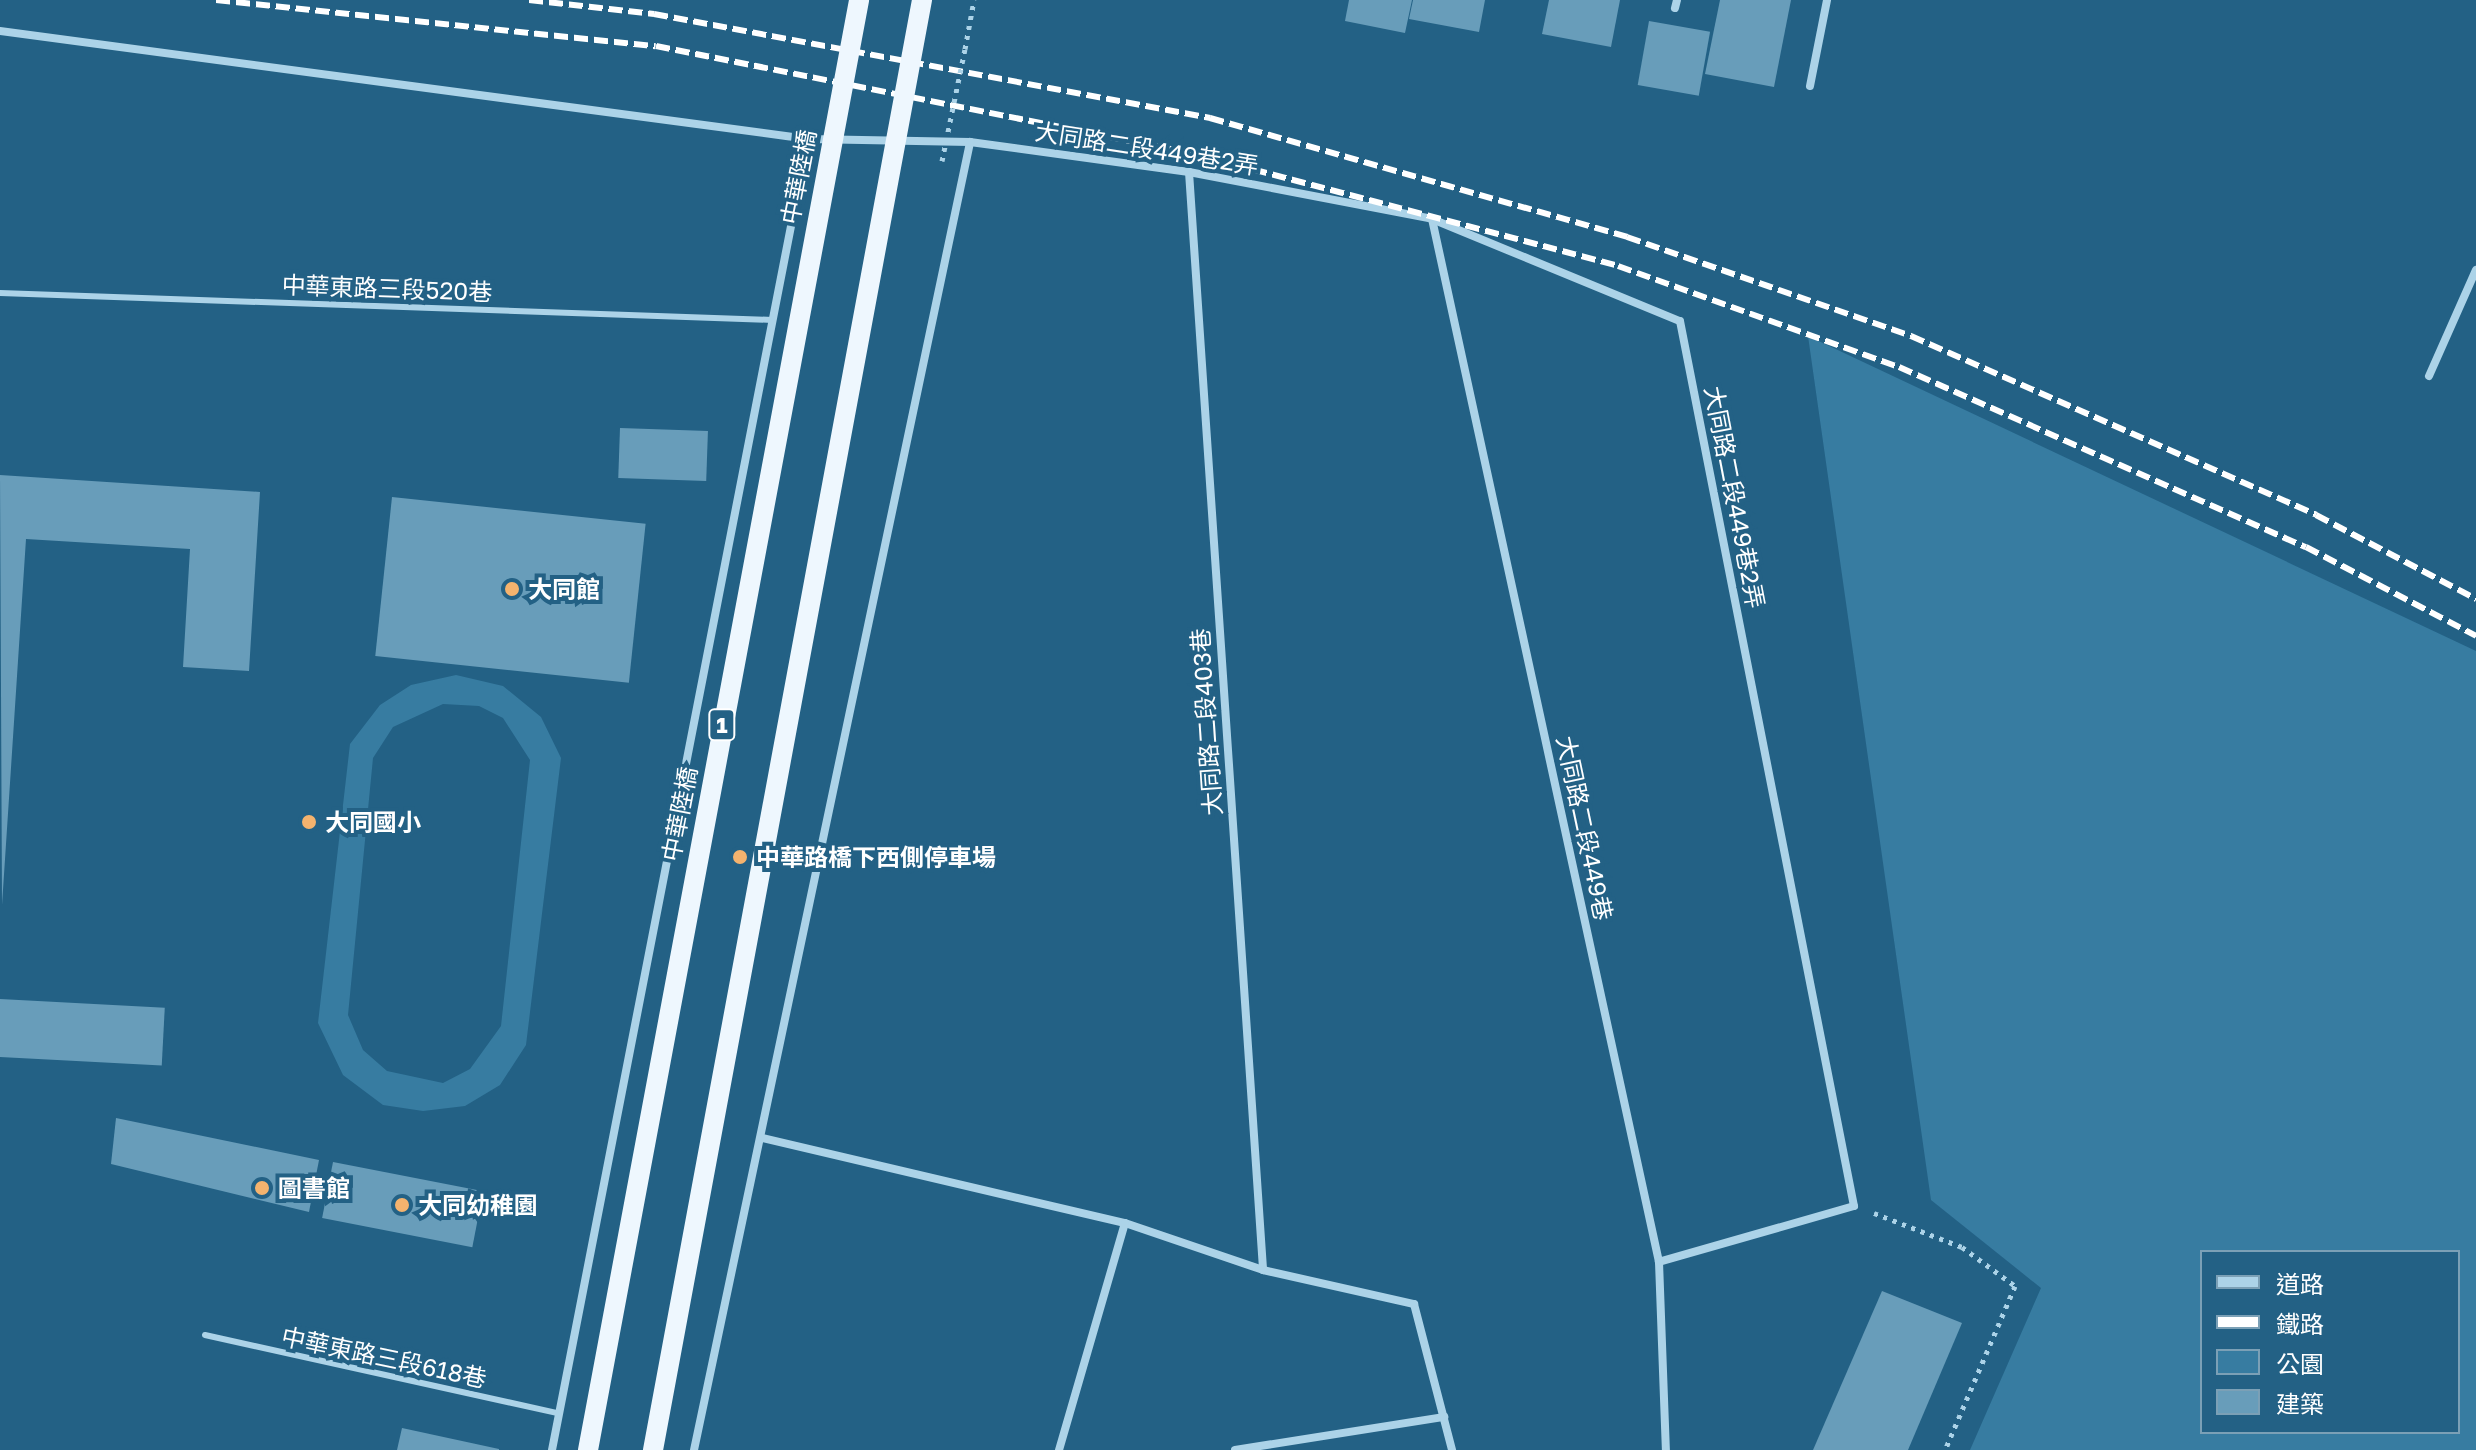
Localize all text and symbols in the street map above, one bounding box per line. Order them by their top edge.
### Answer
street label: 大同路二段449巷2弄 [1033,116,1261,180]
street label: 中華陸橋 [775,127,821,227]
street label: 中華東路三段520巷 [281,270,493,306]
street label: 大同路二段449巷2弄 [1699,383,1771,611]
place label: 大同館 [528,575,600,603]
marker: 大同館 [503,580,521,598]
street label: 大同路二段403巷 [1185,627,1227,817]
road number: 1 [708,707,736,743]
street label: 大同路二段449巷 [1551,733,1619,923]
street label: 中華陸橋 [656,764,702,864]
place label: 大同國小 [325,808,421,836]
marker: 大同國小 [300,813,318,831]
place label: 中華路橋下西側停車場 [756,843,996,871]
marker: 中華路橋下西側停車場 [731,848,749,866]
place label: 圖書館 [278,1174,350,1202]
marker: 圖書館 [253,1179,271,1197]
place label: 大同幼稚園 [418,1191,538,1219]
marker: 大同幼稚園 [393,1196,411,1214]
legend [2200,1250,2460,1434]
text: 道路 [2276,1269,2324,1298]
text: 鐵路 [2276,1309,2324,1338]
street label: 中華東路三段618巷 [279,1321,489,1393]
text: 公園 [2276,1349,2324,1378]
text: 建築 [2276,1389,2324,1418]

